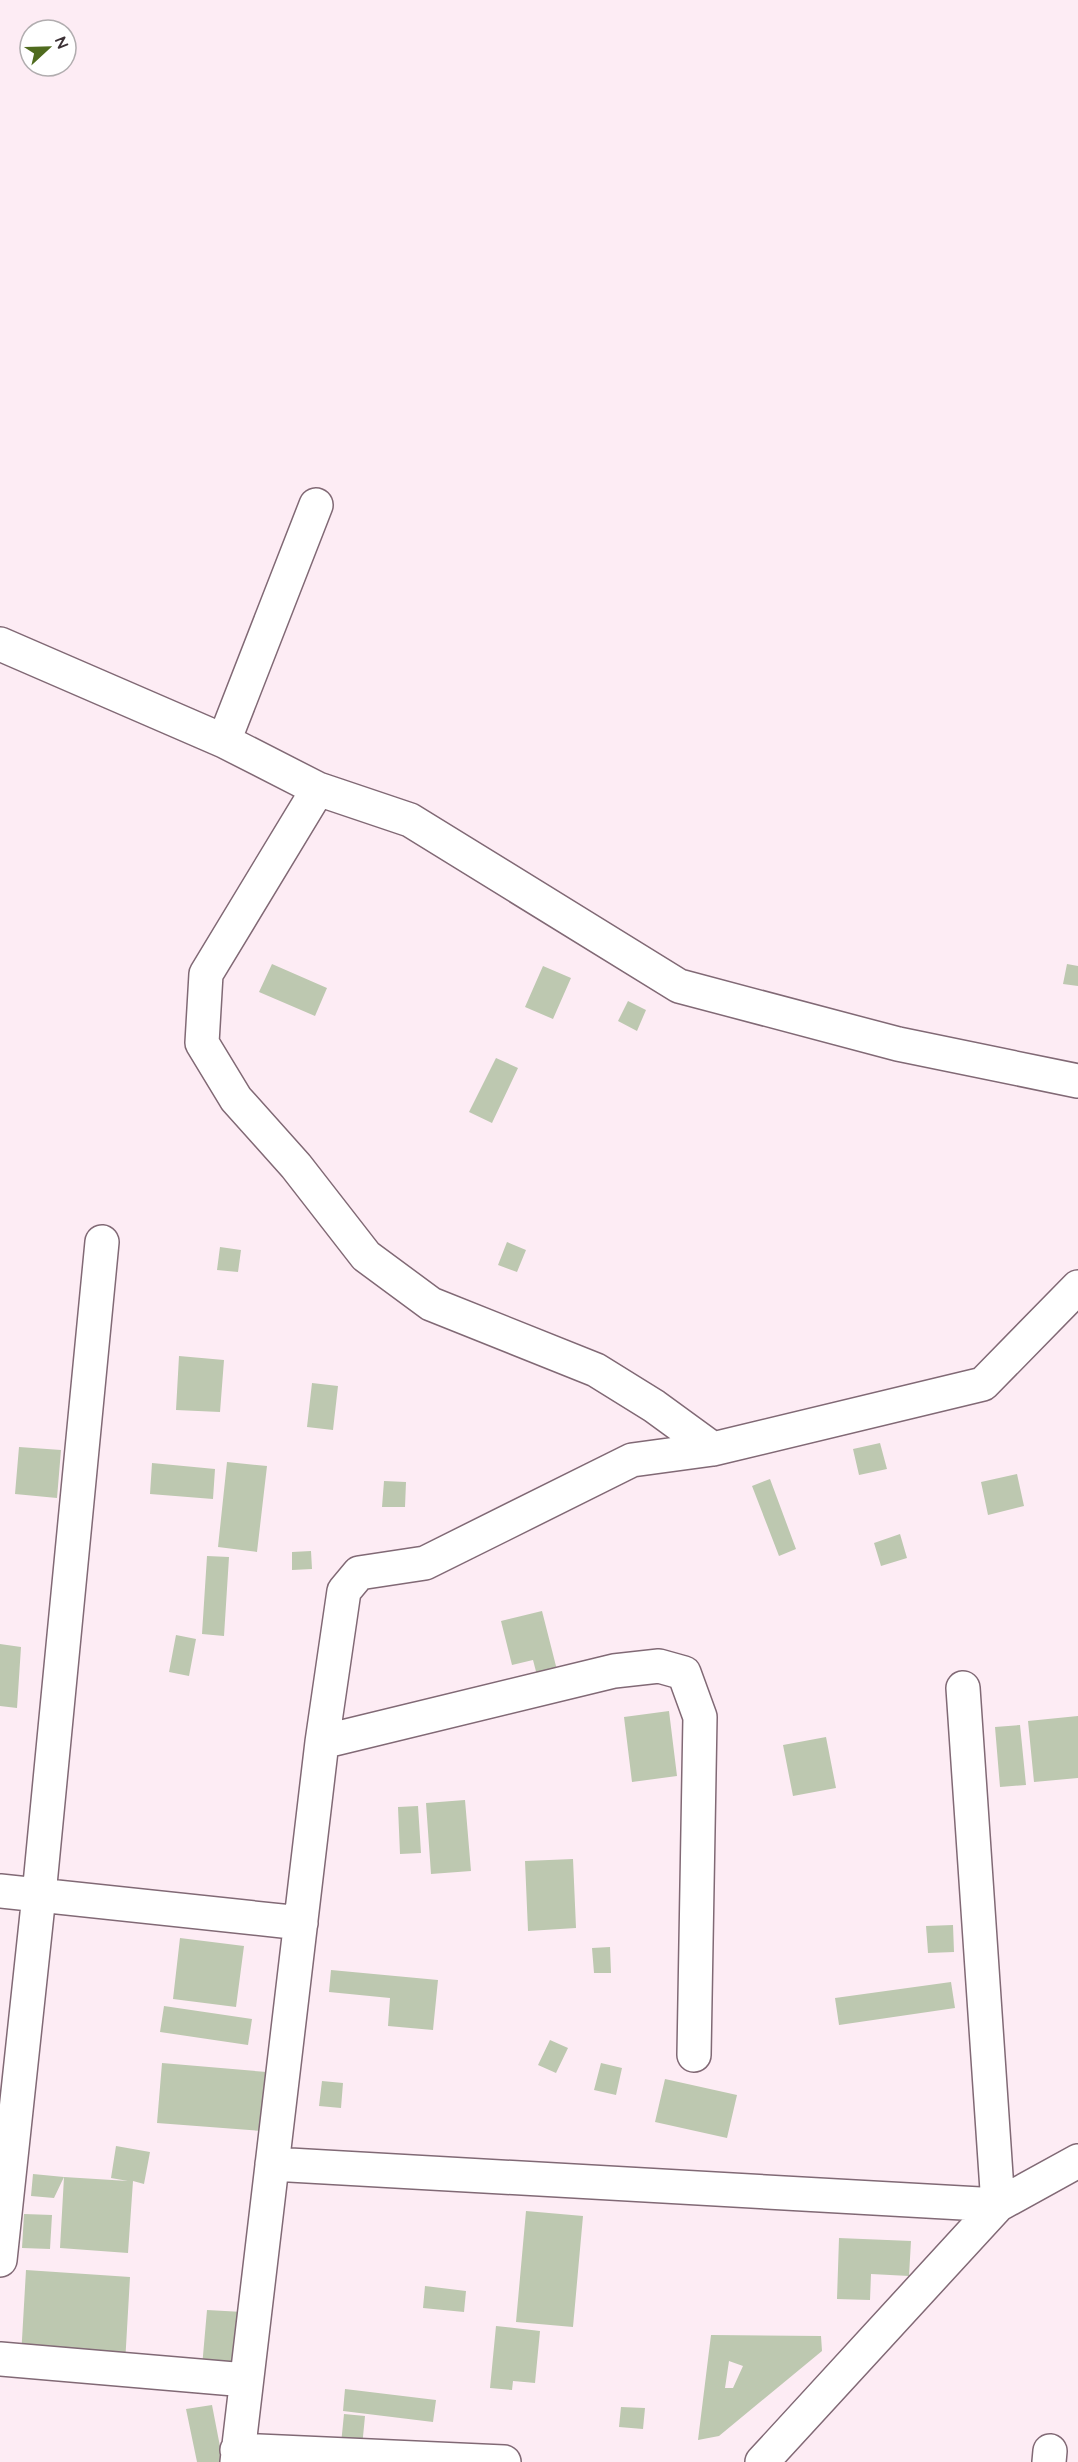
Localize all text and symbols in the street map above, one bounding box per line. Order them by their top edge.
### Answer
north arrow [18,18,78,78]
text: N [50,33,73,52]

